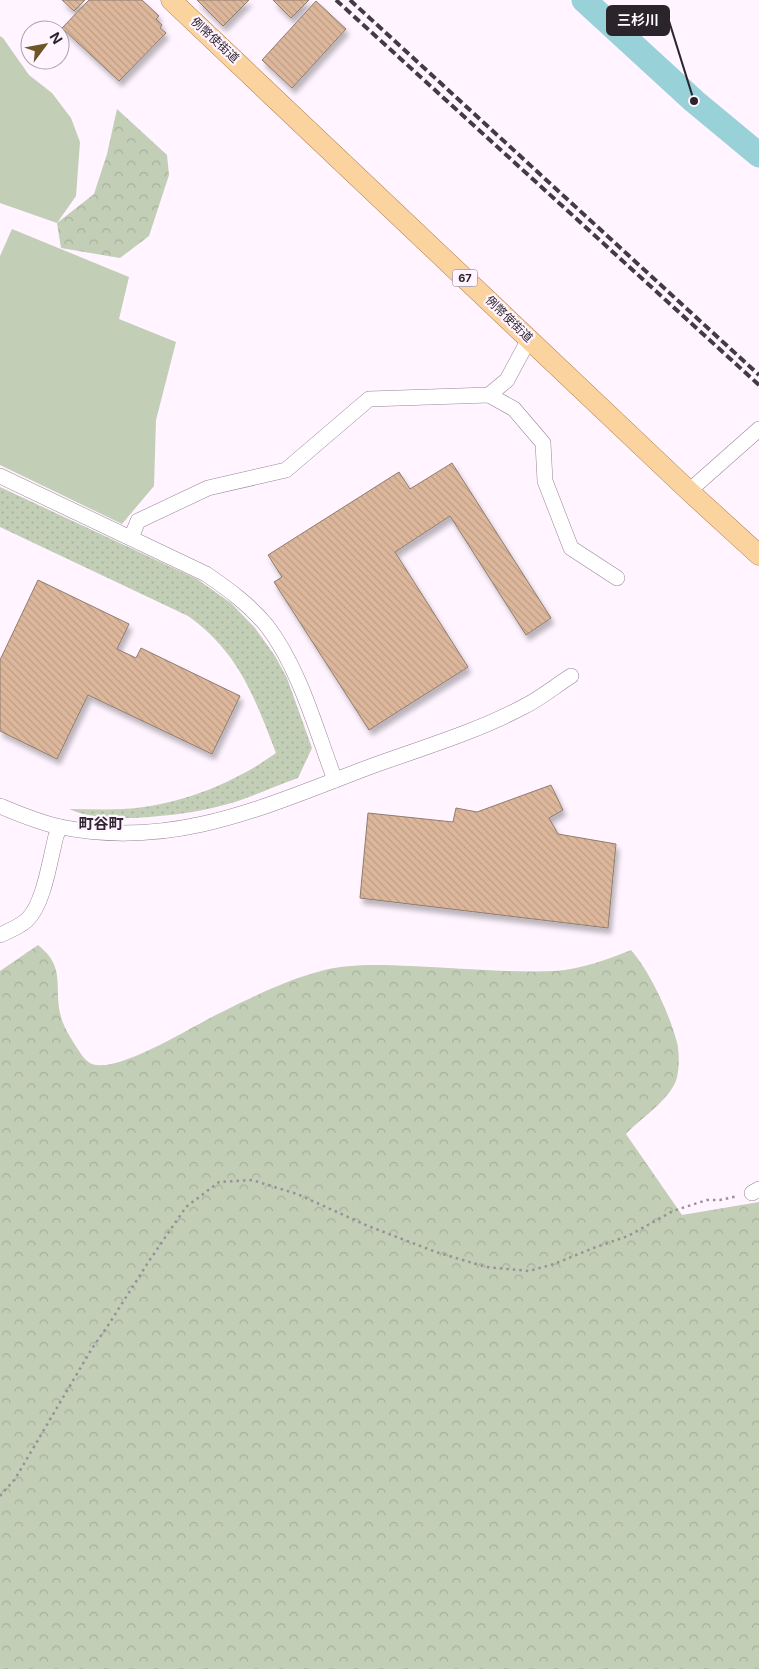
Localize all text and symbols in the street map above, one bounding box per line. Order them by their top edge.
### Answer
callout: 三杉川 [607,6,669,35]
text: 三杉川 [617,11,659,28]
street label: 例幣使街道 [188,14,242,66]
north arrow [20,20,70,70]
text: N [46,29,66,47]
road number: 67 [452,270,478,286]
street label: 例幣使街道 [483,292,536,345]
district label: 町谷町 [78,814,124,833]

